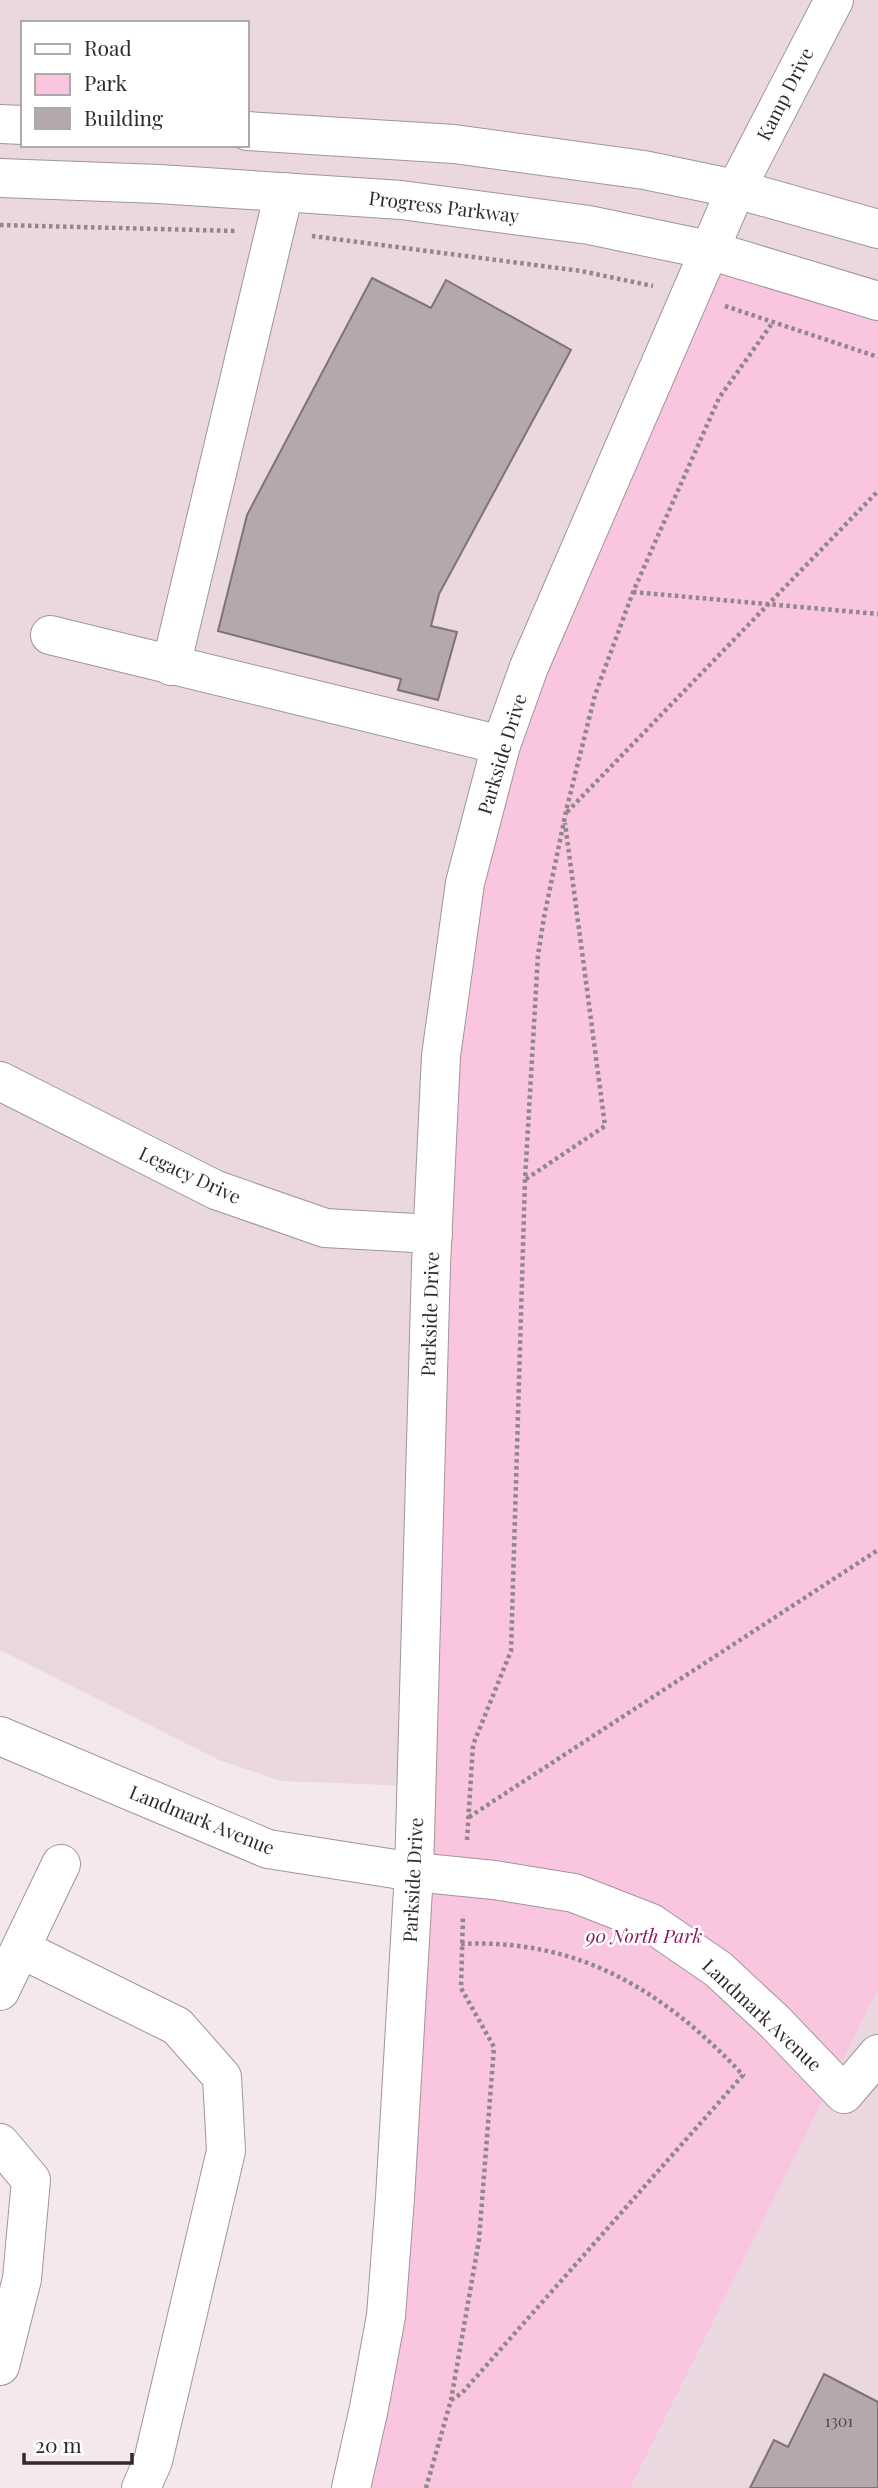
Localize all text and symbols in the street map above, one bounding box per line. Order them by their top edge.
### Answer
legend [21,21,248,147]
text: Road [84,33,132,61]
street label: Kamp Drive [750,43,819,144]
text: Park [84,68,128,96]
text: Building [84,103,163,131]
street label: Progress Parkway [367,184,521,228]
street label: Parkside Drive [470,690,532,817]
street label: Legacy Drive [135,1139,246,1209]
street label: Parkside Drive [414,1251,444,1377]
street label: Landmark Avenue [126,1778,279,1860]
street label: Parkside Drive [396,1817,428,1943]
park label: 90 North Park [585,1922,702,1948]
street label: Landmark Avenue [697,1952,828,2076]
house number: 1301 [825,2410,853,2431]
scale bar [24,2422,133,2466]
text: 20 m [35,2430,82,2458]

